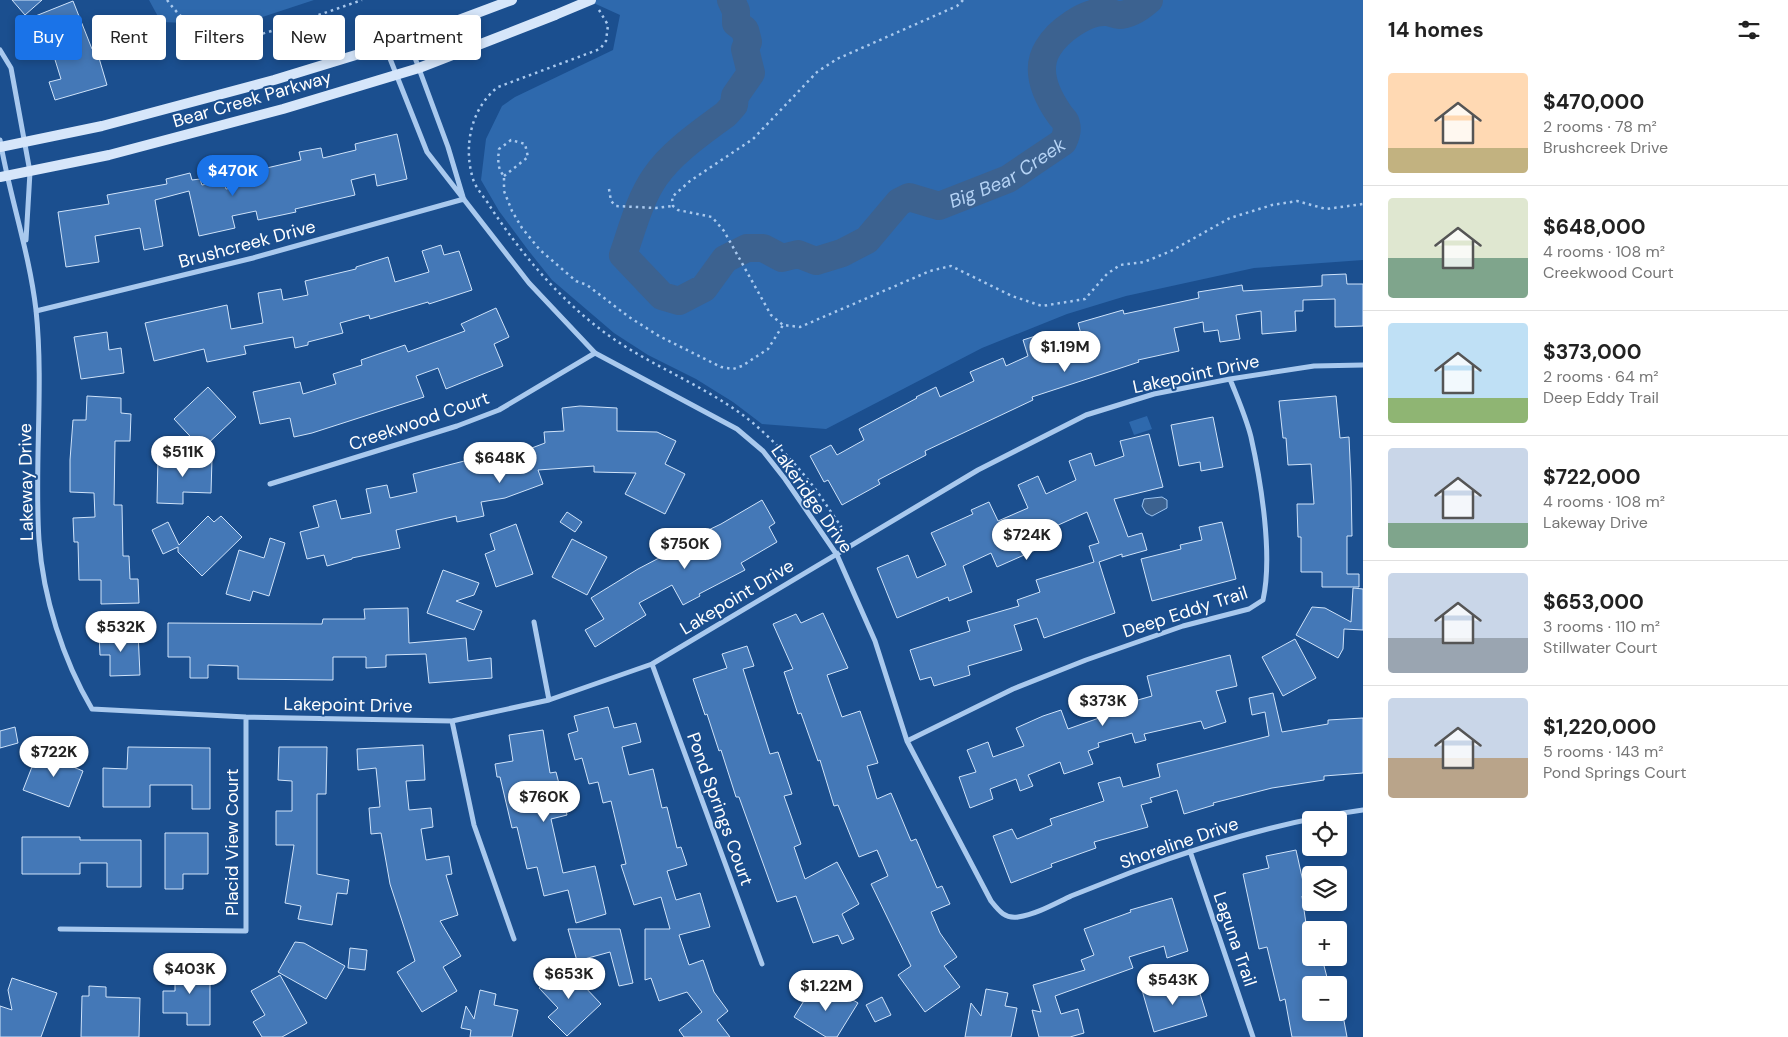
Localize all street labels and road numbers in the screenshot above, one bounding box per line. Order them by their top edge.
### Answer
street label: Bear Creek Parkway [170,65,334,133]
street label: Brushcreek Drive [176,214,318,274]
street label: Lakepoint Drive [1130,349,1262,399]
street label: Creekwood Court [346,386,492,456]
street label: Lakeway Drive [13,423,39,541]
street label: Lakeridge Drive [766,440,858,558]
street label: Lakepoint Drive [676,553,798,641]
street label: Deep Eddy Trail [1119,580,1251,644]
street label: Lakepoint Drive [283,692,413,718]
street label: Pond Springs Court [681,729,759,889]
street label: Placid View Court [220,768,244,916]
street label: Shoreline Drive [1116,811,1242,875]
street label: Laguna Trail [1208,889,1262,989]

